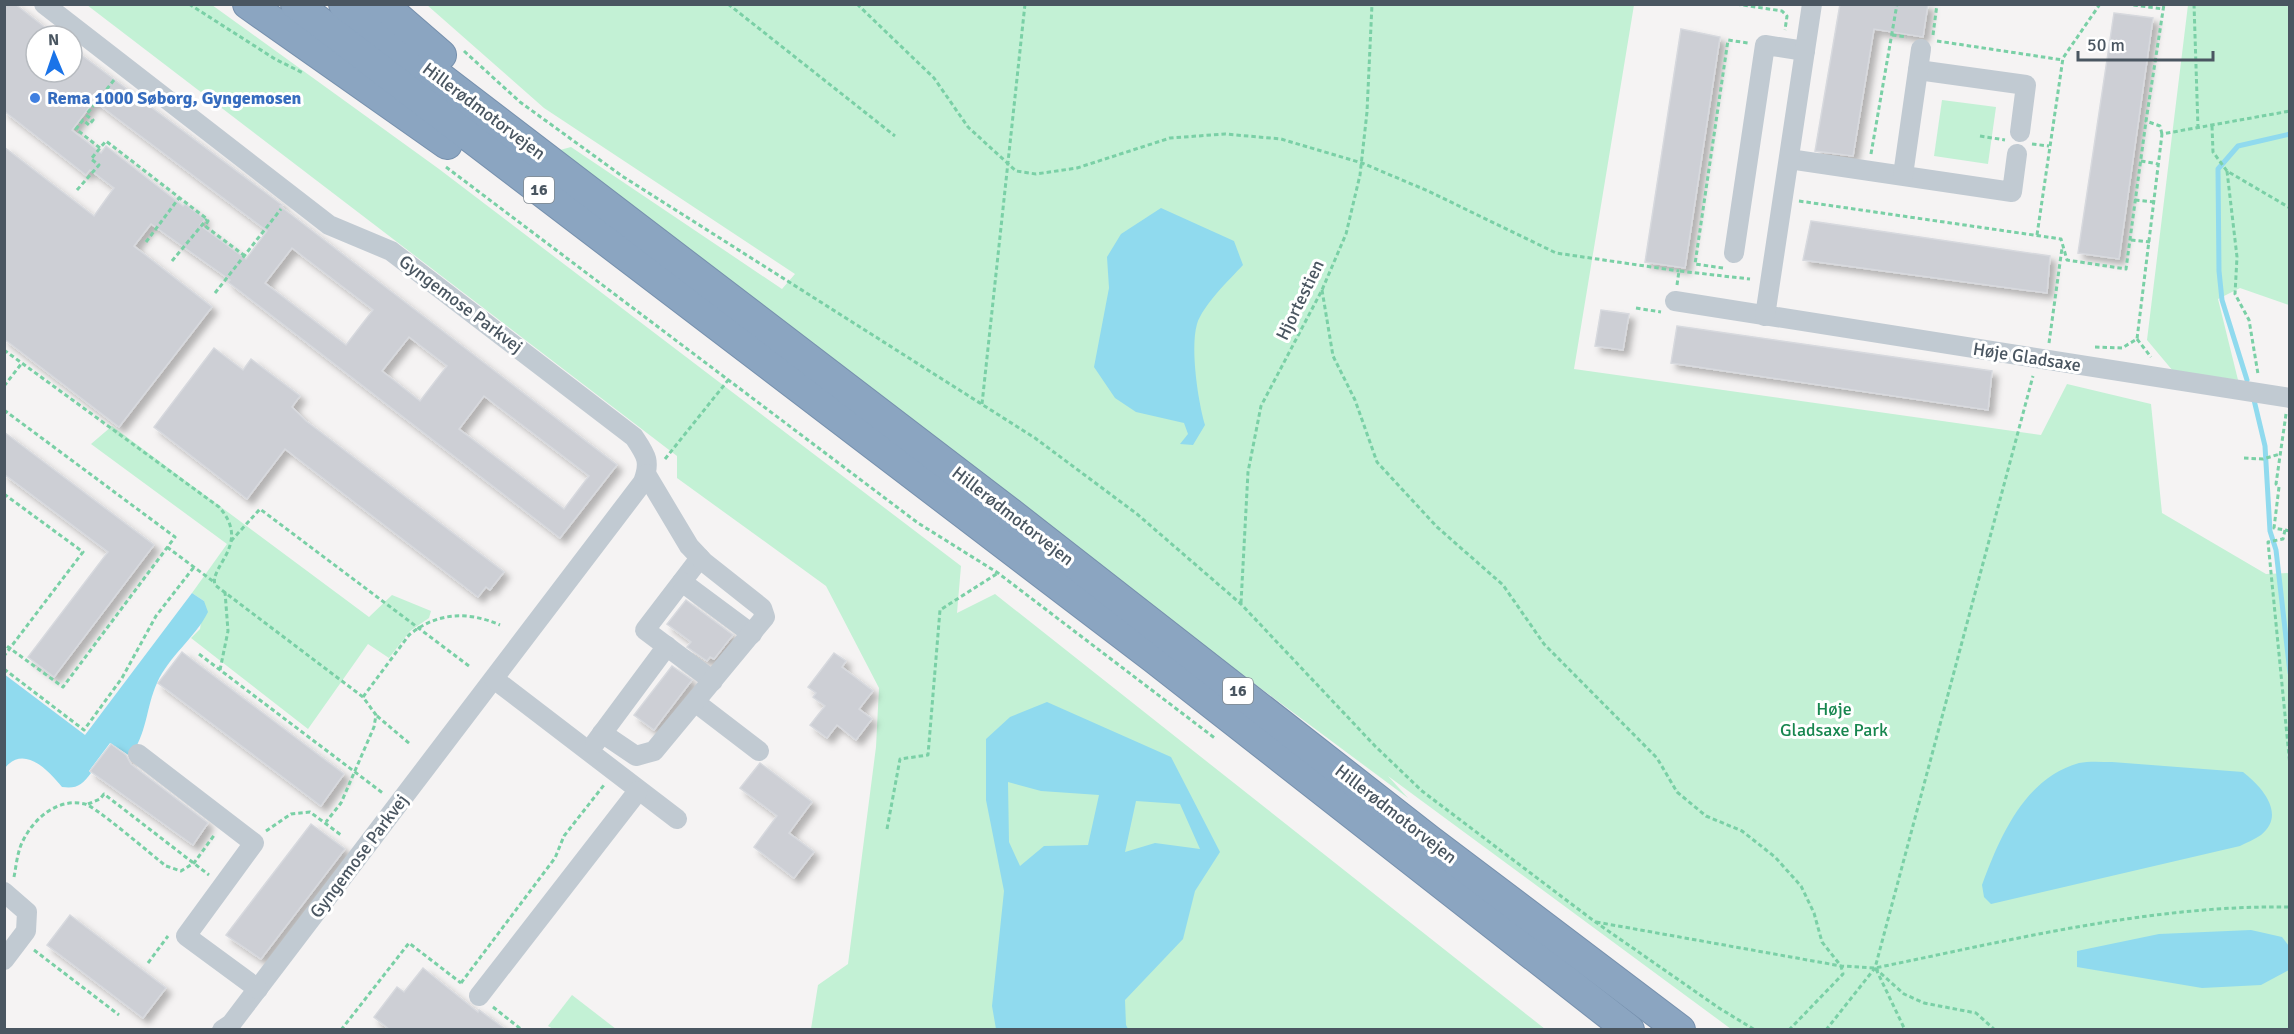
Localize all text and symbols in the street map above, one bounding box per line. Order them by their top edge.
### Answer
north arrow [24,24,84,84]
scale bar [2078,24,2213,62]
text: N [48,30,59,50]
text: 50 m [2087,34,2125,56]
street label: Hillerødmotorvejen [418,58,550,164]
place label: Rema 1000 Søborg, Gyngemosen [47,87,302,109]
marker: Rema 1000 Søborg, Gyngemosen [28,91,42,105]
road number: 16 [524,177,554,203]
street label: Gyngemose Parkvej [395,250,527,358]
street label: Hjortestien [1271,256,1329,344]
street label: Høje Gladsaxe [1971,338,2083,376]
street label: Hillerødmotorvejen [948,462,1078,570]
road number: 16 [1223,678,1253,704]
park label: Høje Gladsaxe Park [1780,698,1888,741]
street label: Hillerødmotorvejen [1331,760,1461,868]
street label: Gyngemose Parkvej [305,790,413,922]

